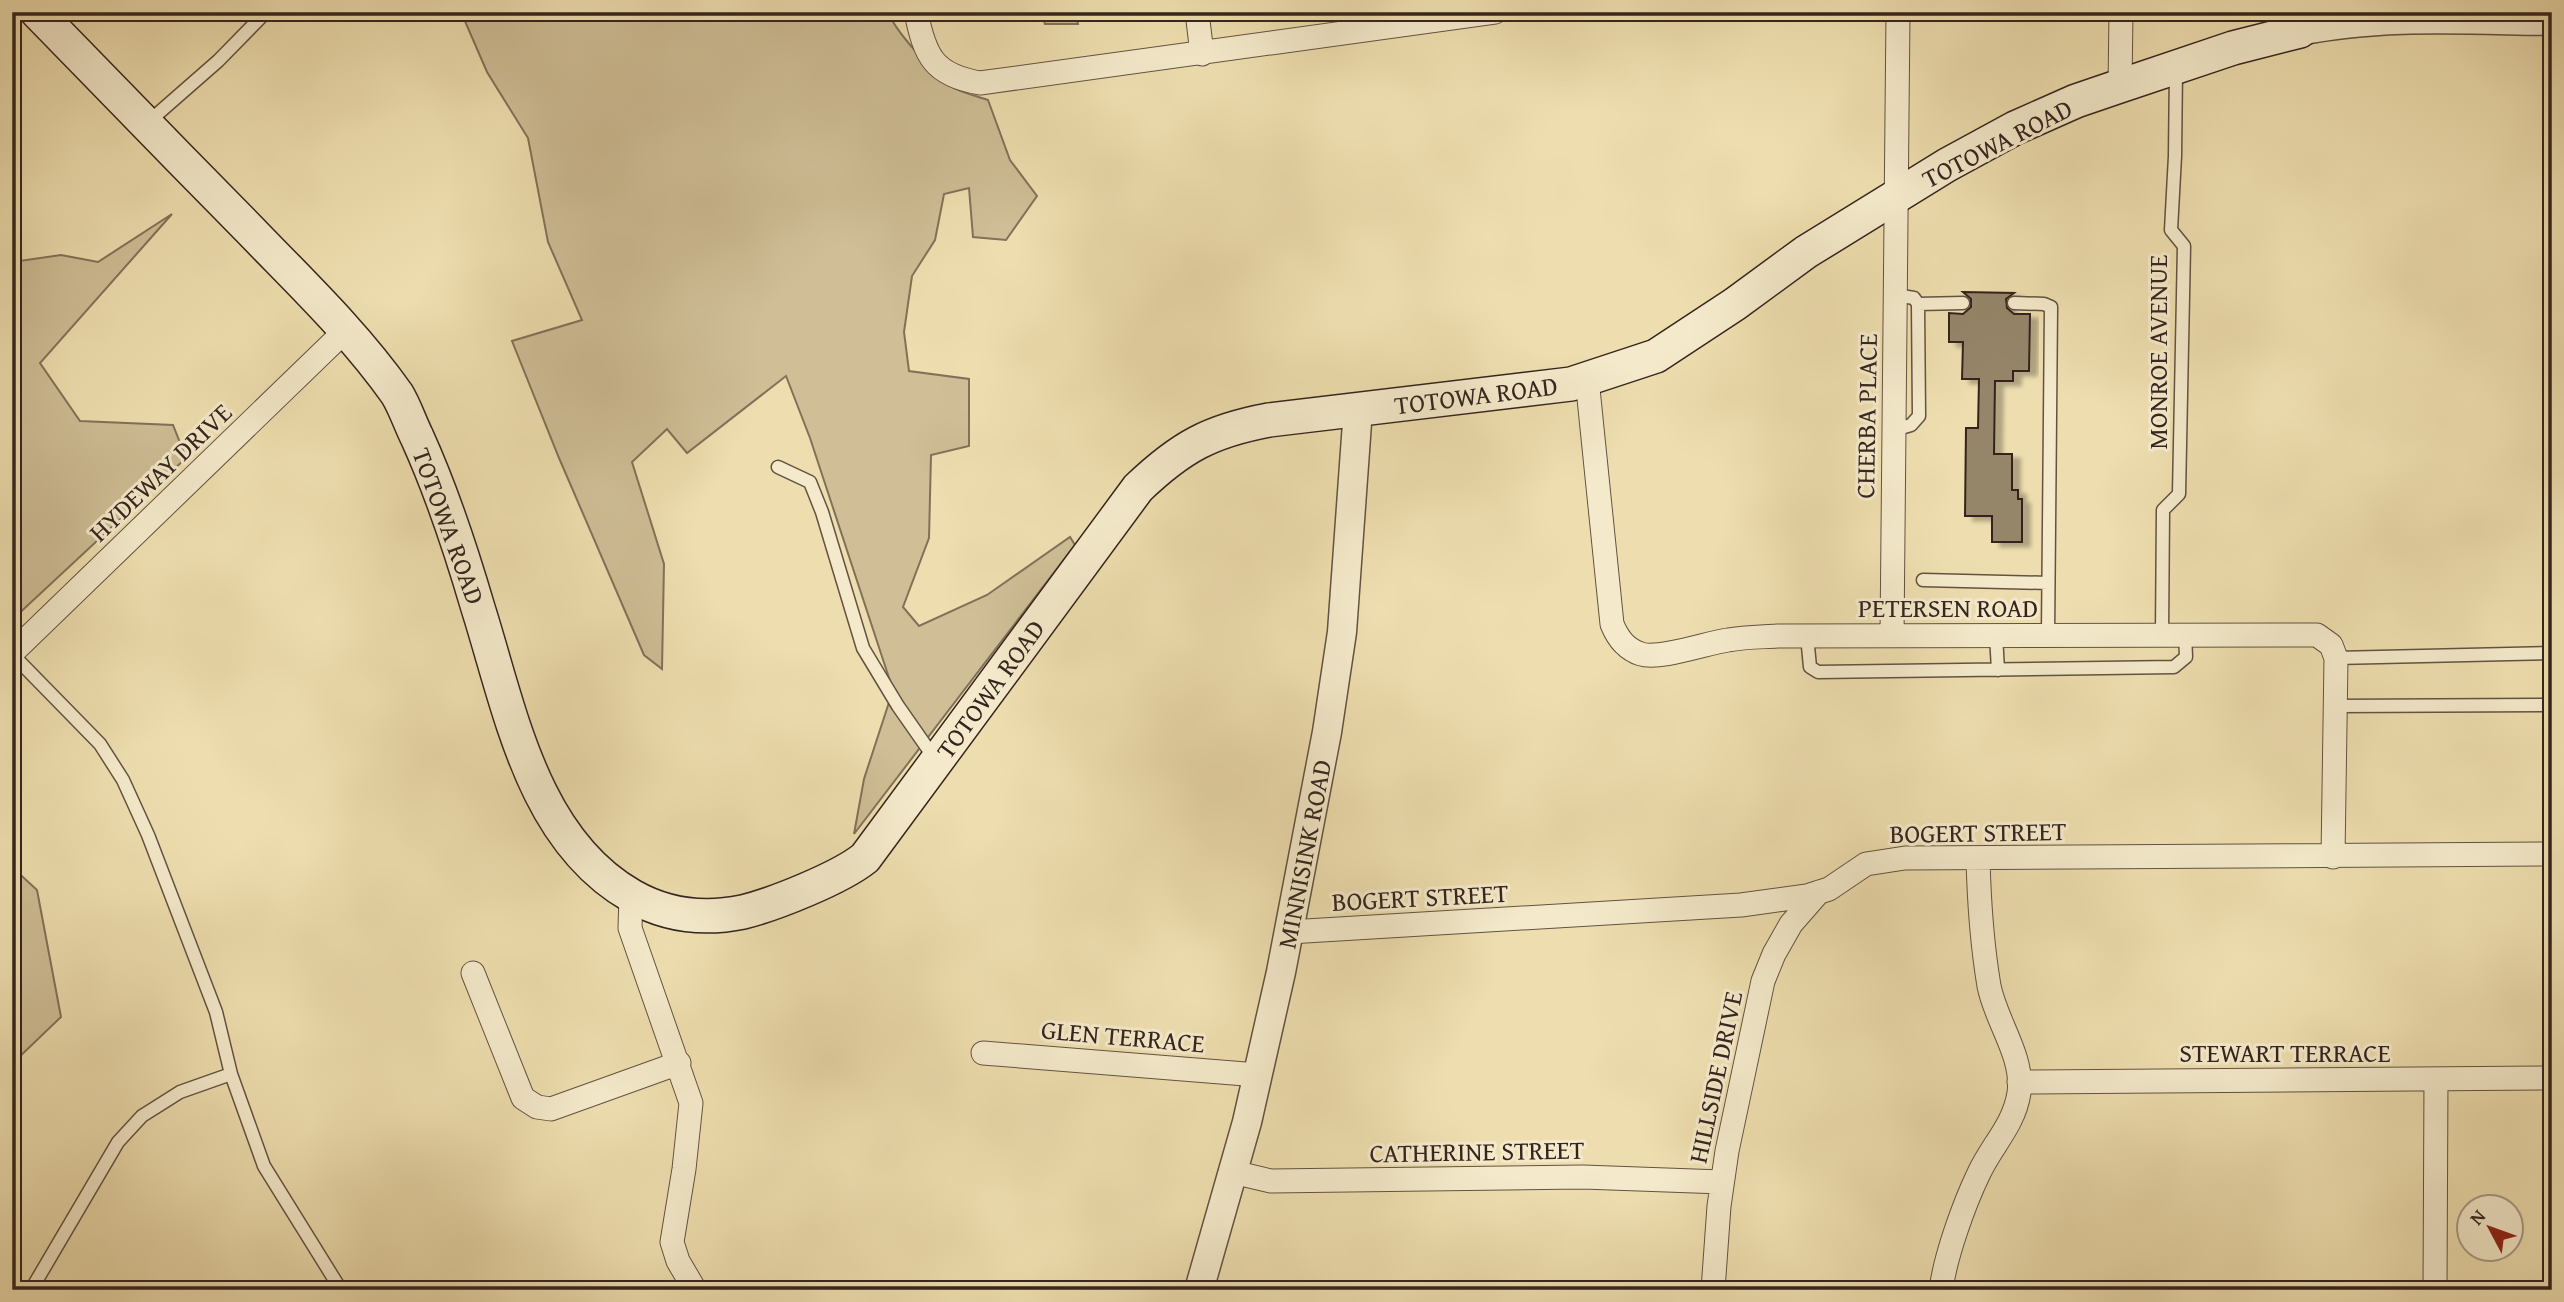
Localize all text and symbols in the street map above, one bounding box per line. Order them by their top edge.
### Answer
street label: TOTOWA ROAD [1915,88,2079,198]
street label: MONROE AVENUE [2138,255,2177,449]
street label: CHERBA PLACE [1845,333,1887,499]
street label: TOTOWA ROAD [1392,366,1560,424]
street label: HYDEWAY DRIVE [80,393,240,551]
street label: TOTOWA ROAD [403,442,495,610]
street label: PETERSEN ROAD [1858,588,2038,627]
street label: TOTOWA ROAD [926,611,1054,767]
street label: MINNISINK ROAD [1267,756,1341,952]
street label: BOGERT STREET [1889,811,2067,853]
street label: BOGERT STREET [1331,873,1510,921]
street label: HILLSIDE DRIVE [1678,987,1752,1167]
street label: GLEN TERRACE [1040,1009,1206,1063]
street label: STEWART TERRACE [2179,1033,2391,1072]
street label: CATHERINE STREET [1369,1130,1585,1172]
north arrow [2456,1194,2526,1264]
text: N [2462,1203,2492,1231]

